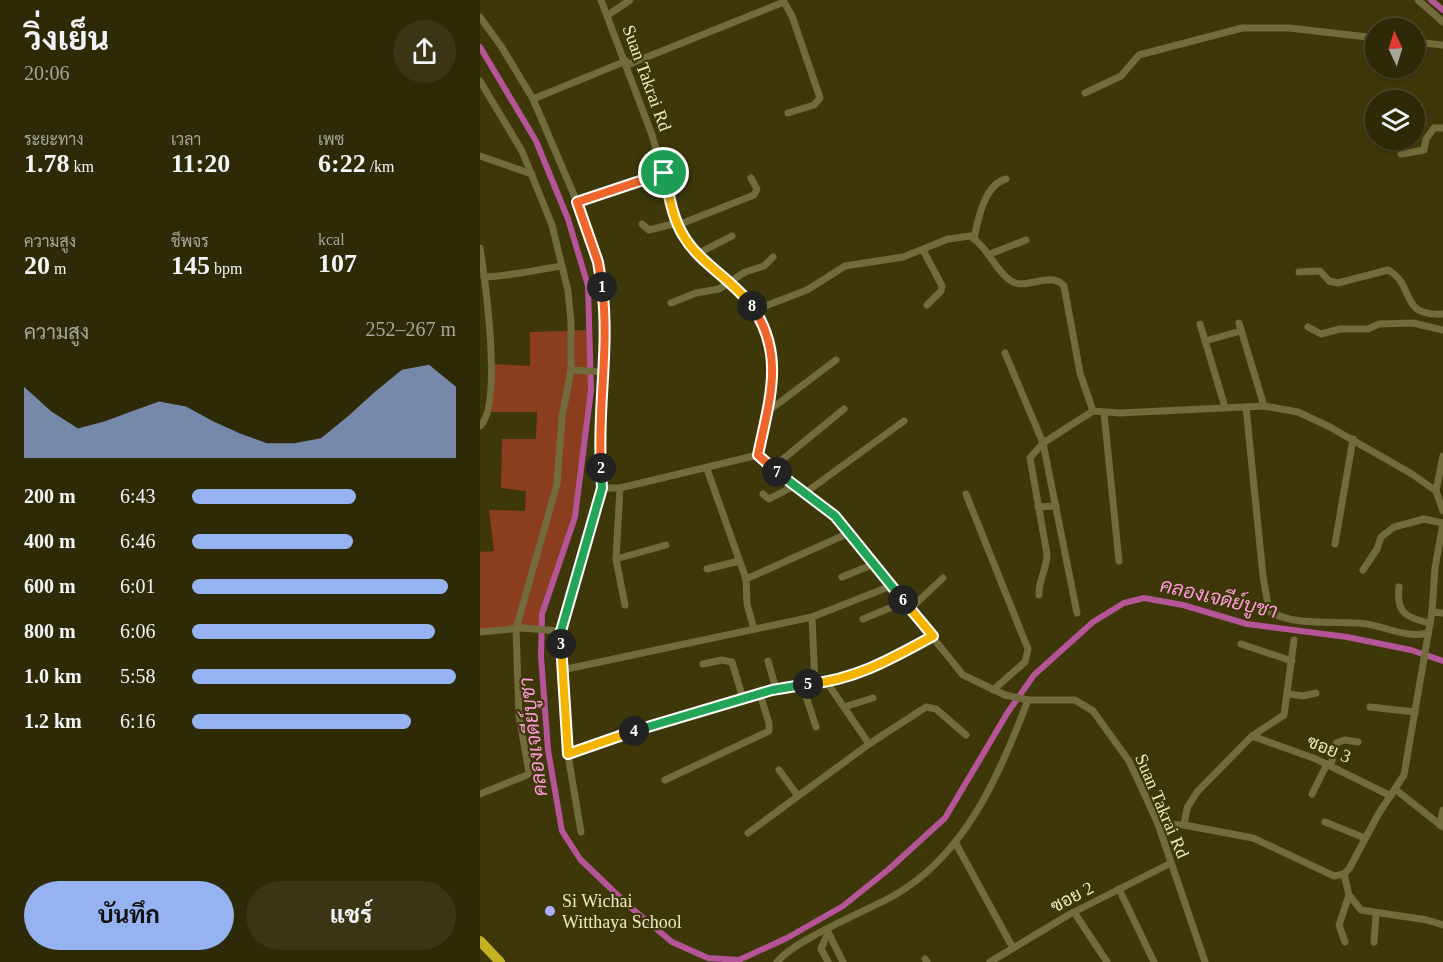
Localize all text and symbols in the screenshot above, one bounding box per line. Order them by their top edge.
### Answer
north arrow [1365,18,1425,78]
map controls [1365,18,1425,150]
button: share [393,20,456,83]
text: วิ่งเย็น [24,21,109,57]
street label: Suan Takrai Rd [619,22,675,134]
text: 20:06 [24,62,70,84]
button: layers [1365,90,1425,150]
text: ระยะทาง [24,131,84,148]
text: เวลา [171,131,201,148]
text: เพซ [318,131,344,148]
pin [638,147,689,198]
text: 1.78 [24,149,70,178]
text: 11:20 [171,149,230,178]
text: 6:22 [318,149,366,178]
icon: arrive [647,156,680,189]
text: km [70,158,94,175]
text: /km [366,158,395,175]
text: kcal [318,231,345,248]
text: ความสูง [24,233,76,250]
text: ชีพจร [171,233,209,250]
text: 107 [318,249,357,278]
text: 20 [24,251,50,280]
text: 145 [171,251,210,280]
text: m [50,260,66,277]
text: bpm [210,260,242,277]
pin: 1 [587,272,617,302]
text: 1 [598,278,606,295]
pin: 8 [737,291,767,321]
text: 8 [748,297,756,314]
text: 252–267 m [365,318,456,340]
text: ความสูง [24,321,89,343]
pin: 2 [586,453,616,483]
pin: 7 [762,457,792,487]
text: 2 [597,459,605,476]
text: 7 [773,463,781,480]
text: 200 m [24,485,76,507]
text: 6:43 [120,485,156,507]
text: 400 m [24,530,76,552]
text: 6:46 [120,530,156,552]
water label: คลองเจดีย์บูชา [1157,571,1281,626]
text: 600 m [24,575,76,597]
text: 6:01 [120,575,156,597]
pin: 6 [888,585,918,615]
text: 6 [899,591,907,608]
text: 800 m [24,620,76,642]
text: 6:06 [120,620,156,642]
pin: 3 [546,629,576,659]
text: 3 [557,635,565,652]
text: 1.0 km [24,665,82,687]
text: 5:58 [120,665,156,687]
pin: 5 [793,669,823,699]
text: 5 [804,675,812,692]
water label: คลองเจดีย์บูชา [512,676,555,798]
text: 1.2 km [24,710,82,732]
text: 6:16 [120,710,156,732]
pin: 4 [619,716,649,746]
text: 4 [630,722,638,739]
street label: ซอย 3 [1304,731,1354,767]
street label: Suan Takrai Rd [1131,751,1193,861]
street label: ซอย 2 [1047,878,1097,916]
button: บันทึก [24,881,234,950]
button: แชร์ [246,881,456,950]
place label: Si Wichai Witthaya School [562,891,682,932]
marker: Si Wichai Witthaya School [543,904,557,918]

